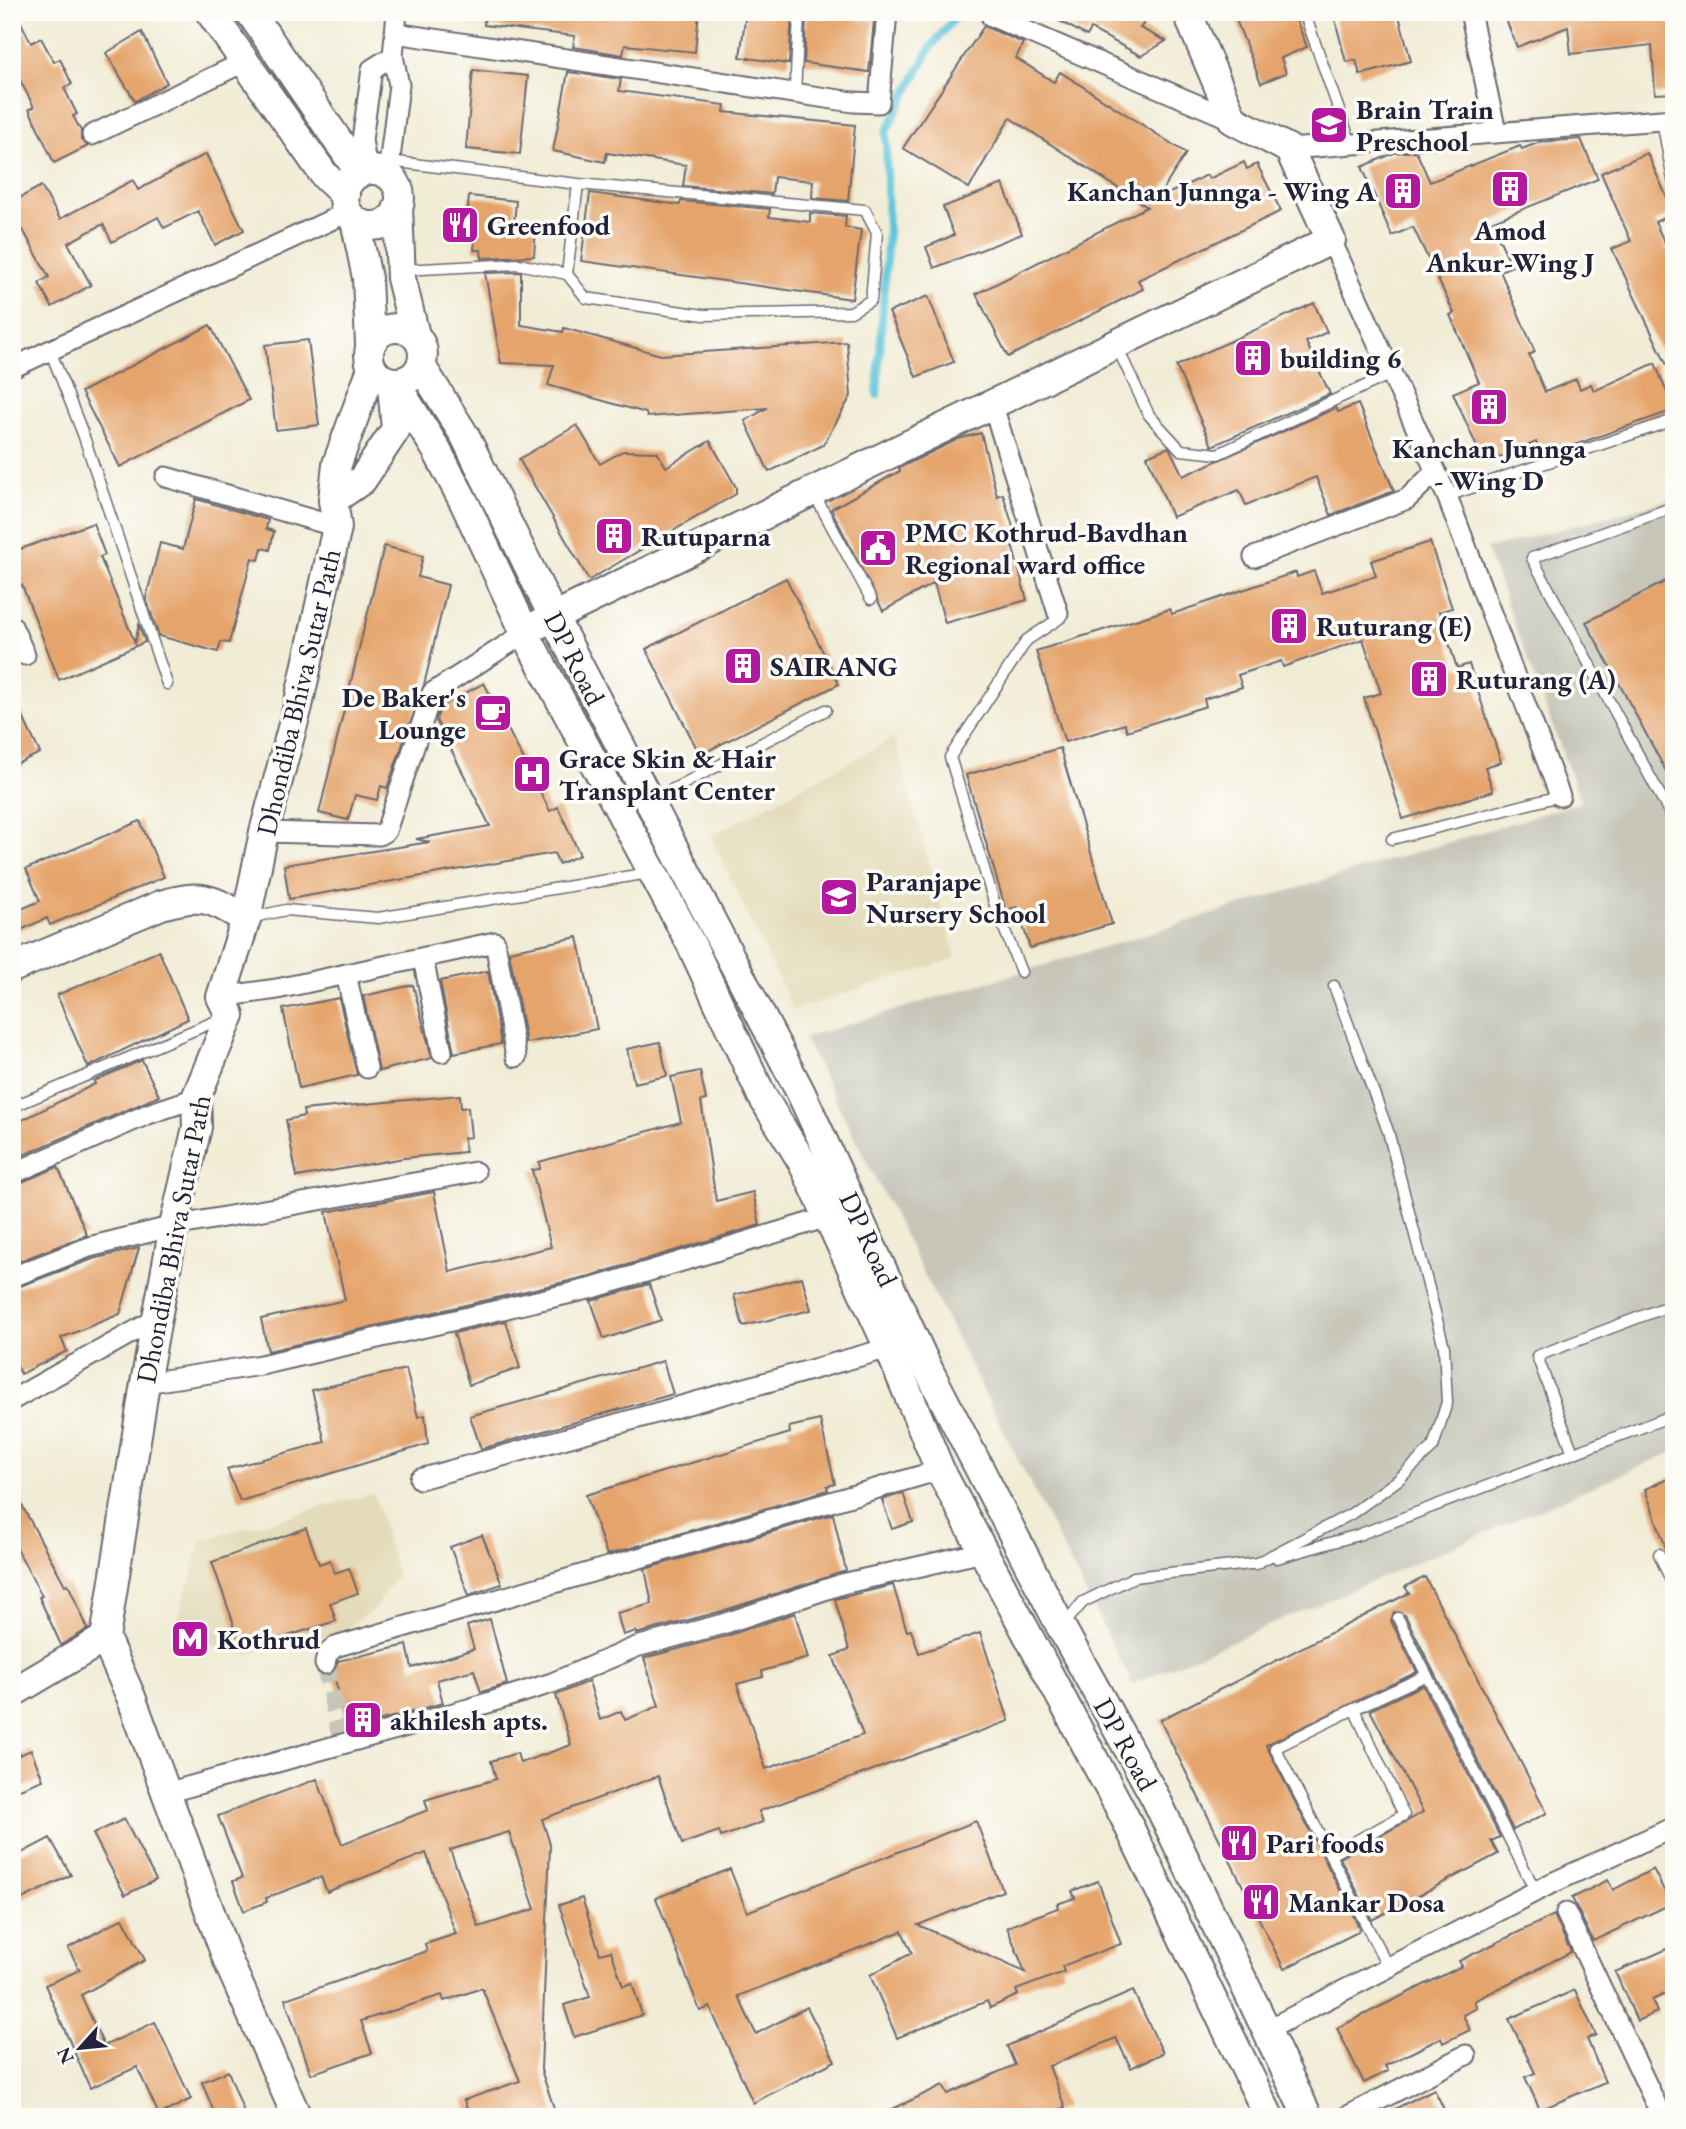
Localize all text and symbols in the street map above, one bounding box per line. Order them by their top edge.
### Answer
place label: Brain Train Preschool [1356,91,1494,159]
school or university icon: Brain Train Preschool [1308,104,1350,146]
building icon: Amod Ankur-Wing J [1489,168,1531,210]
building icon: Kanchan Junnga - Wing A [1382,170,1424,212]
place label: Kanchan Junnga - Wing A [1067,173,1377,209]
restaurant icon: Greenfood [439,204,481,246]
place label: Greenfood [487,207,611,243]
place label: Amod Ankur-Wing J [1425,212,1595,280]
building icon: building 6 [1232,337,1274,379]
place label: building 6 [1280,340,1402,376]
building icon: Kanchan Junnga - Wing D [1468,386,1510,428]
place label: Kanchan Junnga - Wing D [1392,430,1587,498]
place label: PMC Kothrud-Bavdhan Regional ward office [905,514,1188,582]
building icon: Rutuparna [593,515,635,557]
place label: Rutuparna [641,518,771,554]
public building icon: PMC Kothrud-Bavdhan Regional ward office [857,527,899,569]
street label: Dhondiba Bhiva Sutar Path [247,545,349,839]
street label: DP Road [536,605,614,712]
building icon: Ruturang (E) [1268,605,1310,647]
place label: Ruturang (E) [1316,608,1472,644]
building icon: SAIRANG [722,645,764,687]
place label: SAIRANG [770,648,898,684]
building icon: Ruturang (A) [1408,658,1450,700]
place label: Ruturang (A) [1456,661,1616,697]
place label: De Baker's Lounge [342,679,466,747]
cafe icon: De Baker's Lounge [472,692,514,734]
place label: Grace Skin & Hair Transplant Center [559,740,776,808]
hospital icon: Grace Skin & Hair Transplant Center [511,753,553,795]
place label: Paranjape Nursery School [866,863,1046,931]
school or university icon: Paranjape Nursery School [818,876,860,918]
street label: Dhondiba Bhiva Sutar Path [127,1092,219,1386]
street label: DP Road [831,1186,907,1293]
metro station icon: Kothrud [169,1618,211,1660]
place label: Kothrud [217,1621,321,1657]
street label: DP Road [1086,1691,1167,1798]
building icon: akhilesh apts. [342,1699,384,1741]
place label: akhilesh apts. [390,1702,548,1738]
restaurant icon: Pari foods [1218,1822,1260,1864]
place label: Pari foods [1266,1825,1384,1861]
restaurant icon: Mankar Dosa [1240,1881,1282,1923]
place label: Mankar Dosa [1288,1884,1446,1920]
north arrow [46,2014,116,2084]
text: N [50,2042,80,2068]

